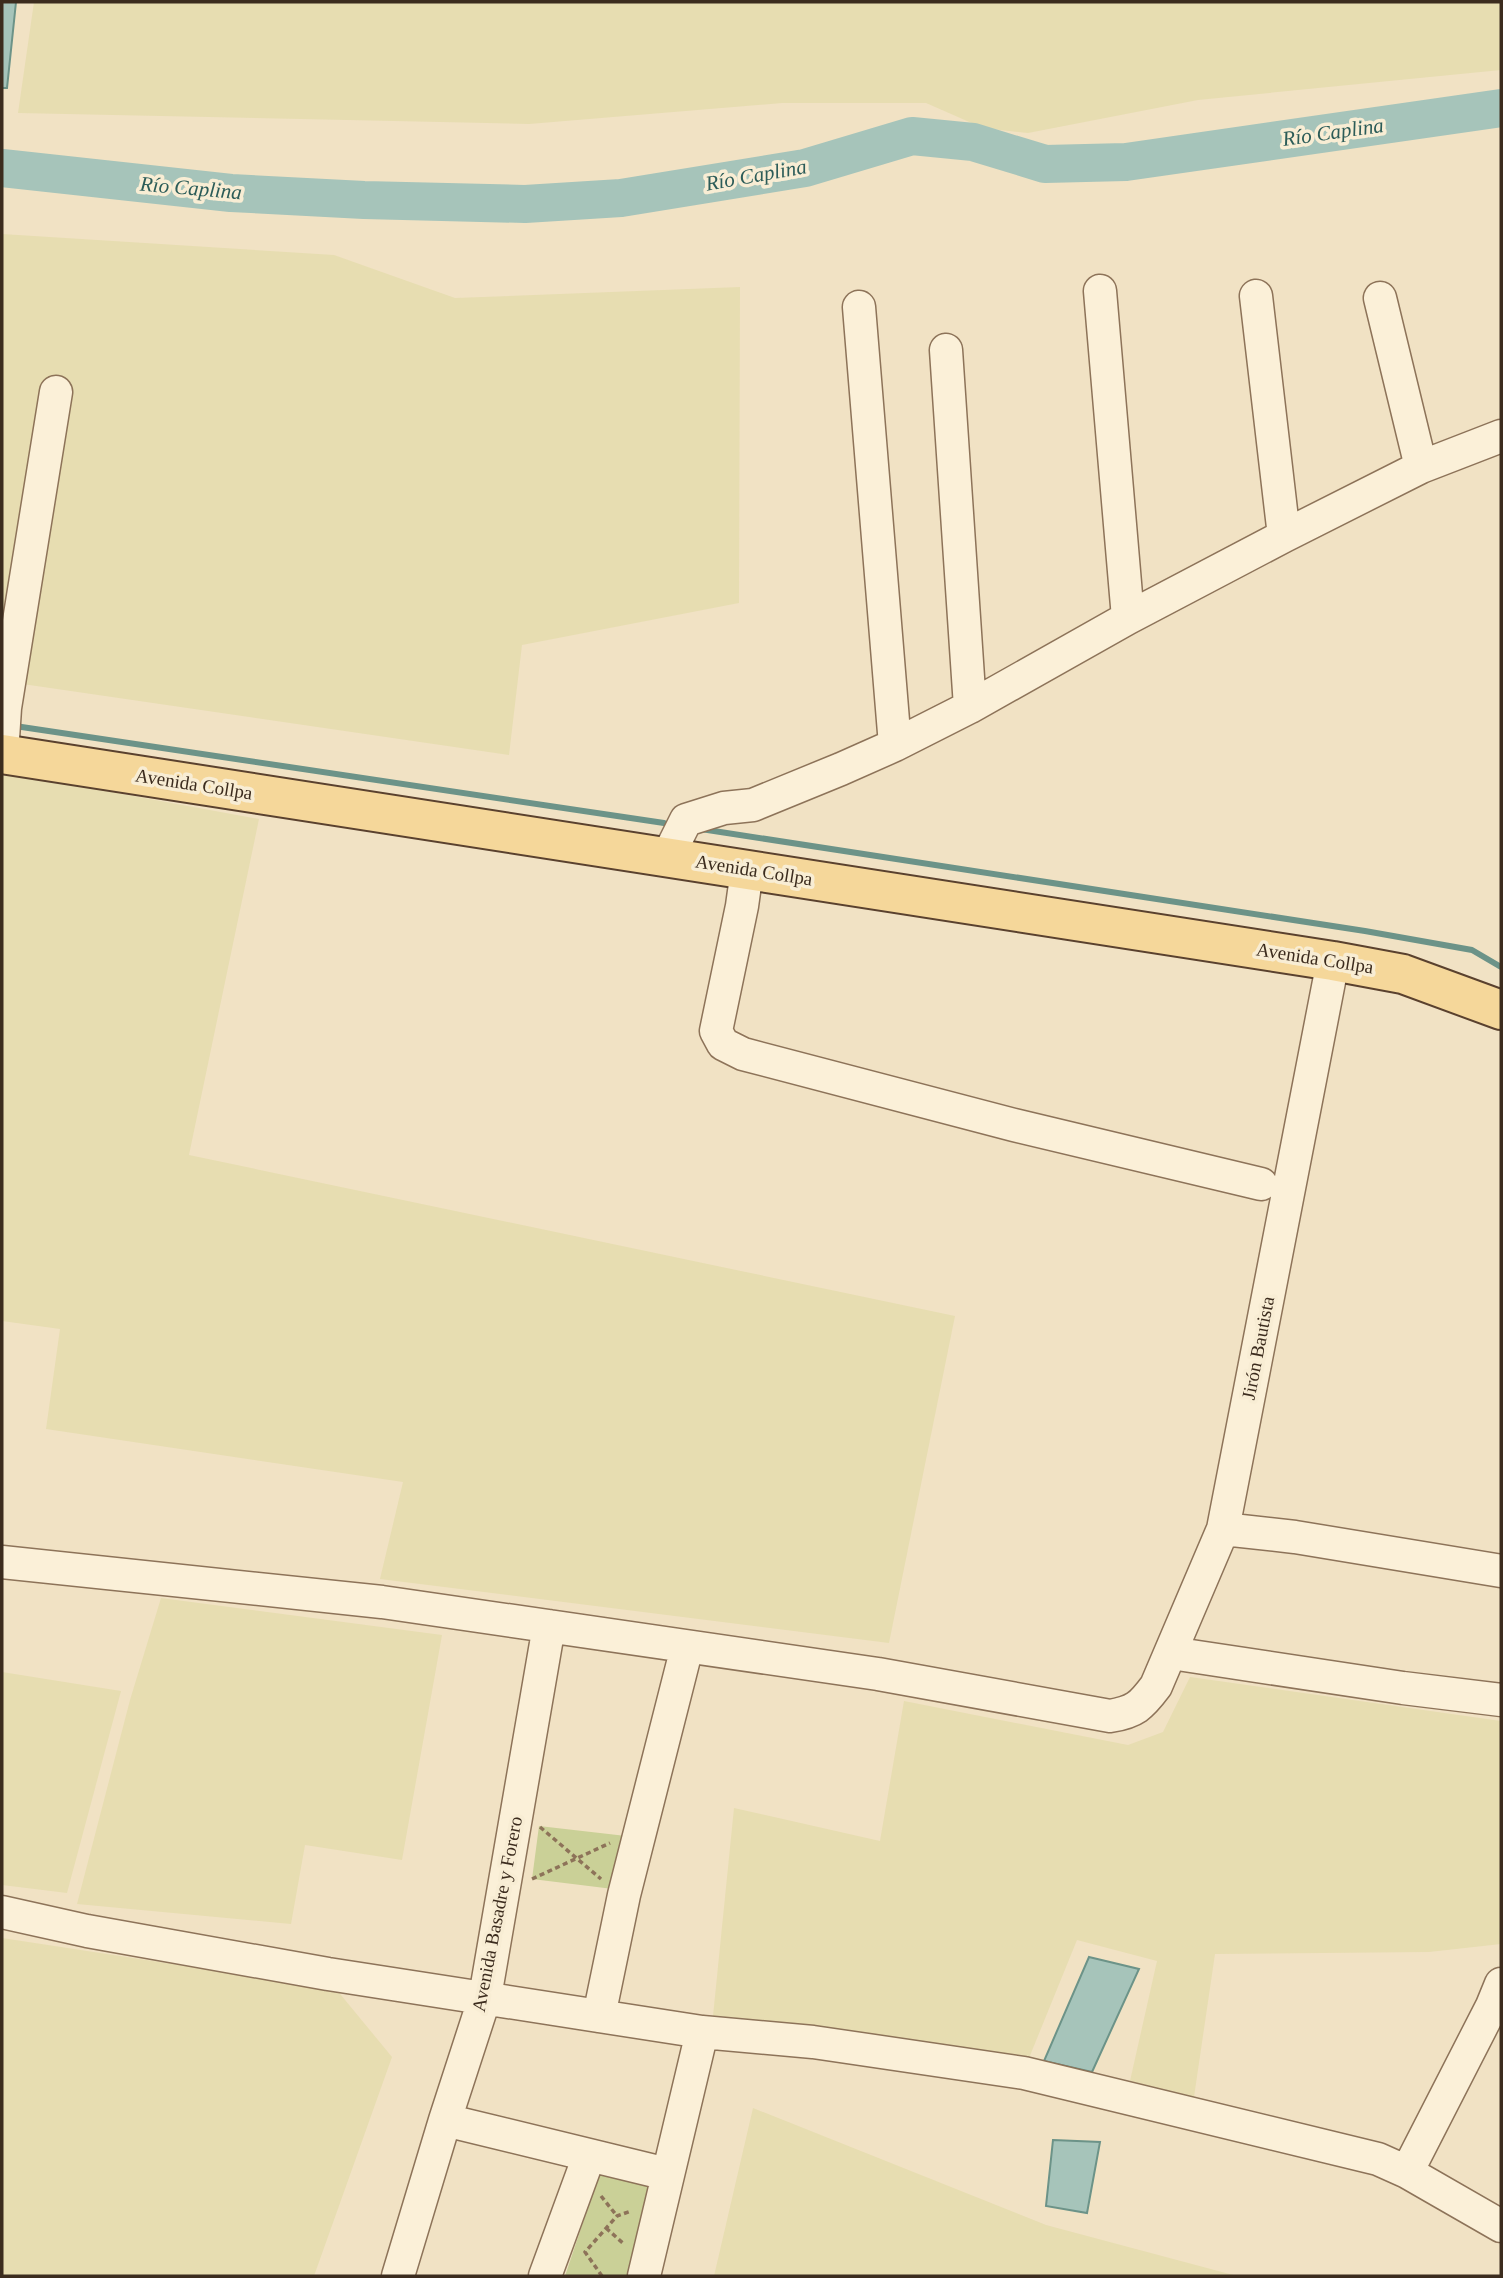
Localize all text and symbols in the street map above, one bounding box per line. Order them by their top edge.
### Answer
water label: Río Caplina [1280,113,1385,151]
water label: Río Caplina [703,154,808,196]
water label: Río Caplina [138,172,243,204]
street label: Avenida Collpa [134,764,255,804]
street label: Avenida Collpa [694,850,815,890]
street label: Avenida Collpa [1255,938,1376,978]
street label: Jirón Bautista [1238,1294,1278,1402]
street label: Avenida Basadre y Forero [468,1815,526,2013]

